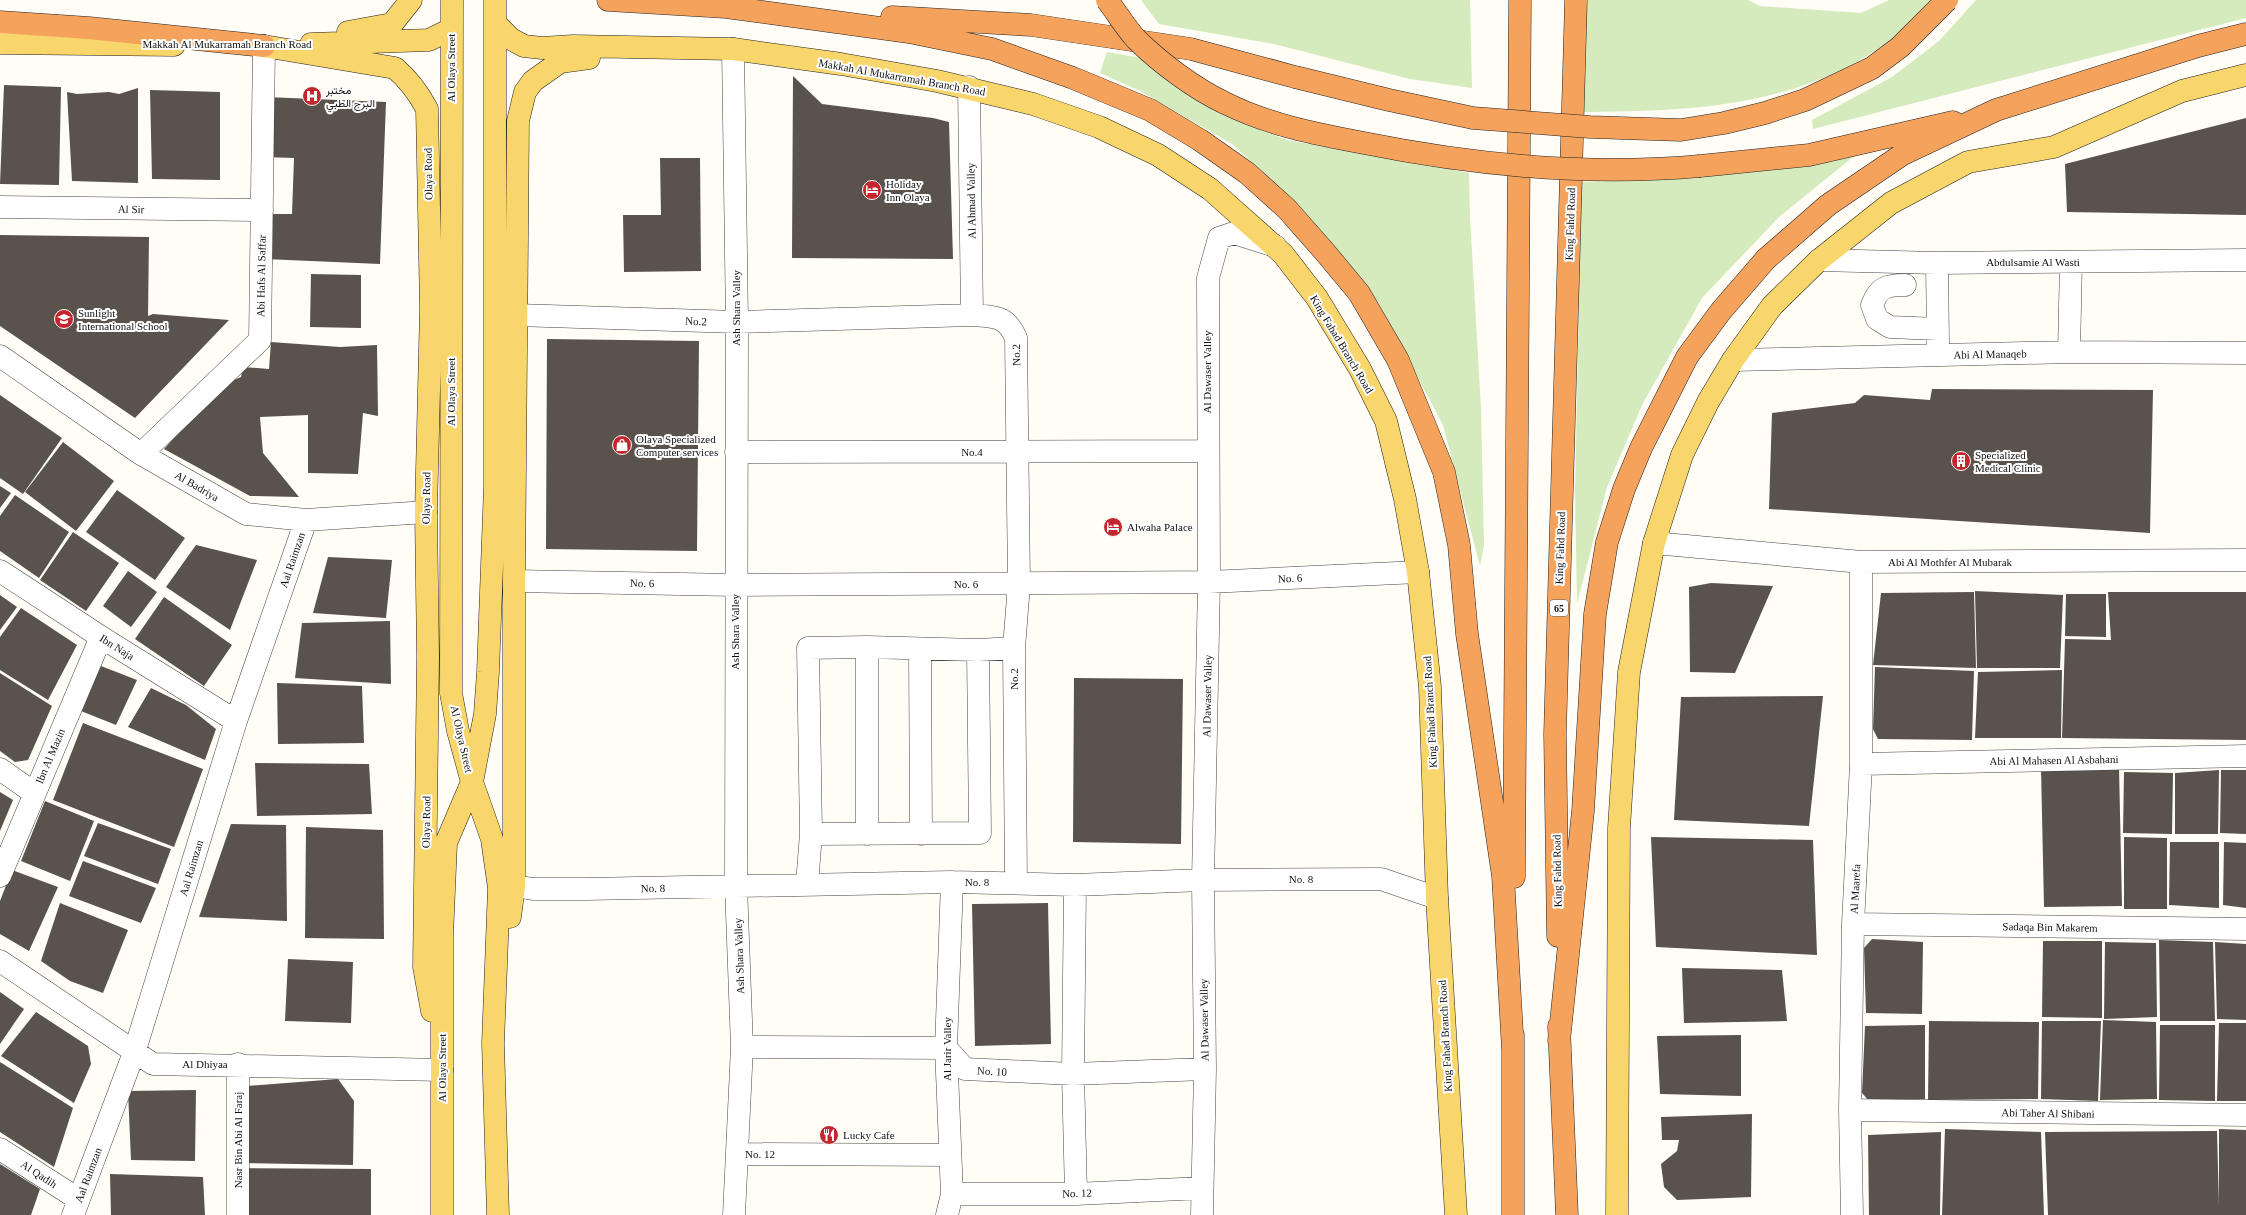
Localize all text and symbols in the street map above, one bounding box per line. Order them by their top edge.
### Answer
street label: Al Olaya Street [445,34,457,102]
street label: Makkah Al Mukarramah Branch Road [142,38,312,50]
street label: Makkah Al Mukarramah Branch Road [818,56,987,98]
place label: مختبر البرج الطبي [325,84,375,113]
hospital icon: مختبر البرج الطبي [301,85,323,107]
street label: Olaya Road [422,147,434,200]
street label: Al Ahmad Valley [964,162,978,239]
place label: Holiday Inn Olaya [886,178,930,203]
hotel icon: Holiday Inn Olaya [861,179,883,201]
street label: King Fahd Road [1563,187,1577,261]
street label: Al Sir [118,203,145,215]
street label: Abi Hafs Al Saffar [254,234,268,317]
street label: Abdulsamie Al Wasti [1986,256,2080,268]
street label: Ash Shara Valley [730,269,742,346]
street label: King Fahad Branch Road [1308,293,1376,396]
place label: Sunlight International School [78,307,168,332]
school or university icon: Sunlight International School [53,308,75,330]
street label: No.2 [685,315,707,327]
street label: Al Dawaser Valley [1201,330,1213,413]
street label: No.2 [1010,344,1022,366]
street label: Abi Al Manaqeb [1953,347,2027,361]
street label: Al Olaya Street [445,358,457,426]
place label: Olaya Specialized Computer services [636,433,718,458]
shop icon: Olaya Specialized Computer services [611,434,633,456]
street label: No.4 [961,446,983,458]
place label: Specialized Medical Clinic [1975,449,2041,474]
building icon: Specialized Medical Clinic [1950,450,1972,472]
street label: Al Badriya [173,469,221,503]
street label: Olaya Road [420,471,432,524]
street label: King Fahd Road [1553,511,1567,585]
hotel icon: Alwaha Palace [1102,516,1124,538]
place label: Alwaha Palace [1127,521,1193,533]
street label: Aal Raimzan [277,530,307,589]
street label: Abi Al Mothfer Al Mubarak [1888,556,2013,568]
street label: No. 6 [1277,571,1303,585]
street label: No. 6 [630,577,655,589]
street label: No. 6 [954,578,979,590]
street label: Ash Shara Valley [729,593,741,670]
road number: 65 [1550,600,1568,616]
street label: Ibn Naja [98,632,136,662]
street label: Al Dawaser Valley [1200,654,1214,738]
street label: King Fahad Branch Road [1421,655,1439,768]
street label: No.2 [1008,668,1020,690]
street label: Al Olaya Street [448,704,476,774]
street label: Ibn Al Mazin [33,726,67,785]
street label: Abi Al Mahasen Al Asbahani [1989,753,2119,767]
street label: Olaya Road [420,795,432,848]
street label: King Fahd Road [1550,834,1564,907]
street label: Aal Raimzan [177,838,205,897]
street label: Al Maarefa [1848,863,1862,914]
street label: No. 8 [1289,873,1314,885]
street label: No. 8 [965,876,990,888]
street label: No. 8 [641,882,666,894]
street label: Ash Shara Valley [732,917,746,994]
street label: Sadaqa Bin Makarem [2002,920,2098,934]
street label: Al Dawaser Valley [1197,978,1211,1062]
street label: King Fahad Branch Road [1436,979,1454,1092]
street label: Al Jarir Valley [941,1017,953,1081]
street label: Al Olaya Street [436,1034,448,1102]
street label: Al Dhiyaa [182,1058,228,1070]
street label: No. 10 [977,1064,1008,1078]
street label: Nasr Bin Abi Al Faraj [232,1092,244,1188]
street label: Abi Taher Al Shibani [2001,1106,2095,1120]
restaurant icon: Lucky Cafe [818,1124,840,1146]
place label: Lucky Cafe [843,1129,895,1141]
street label: Aal Raimzan [72,1145,104,1204]
street label: No. 12 [745,1148,775,1160]
street label: Al Qadih [19,1158,60,1190]
street label: No. 12 [1062,1186,1092,1200]

